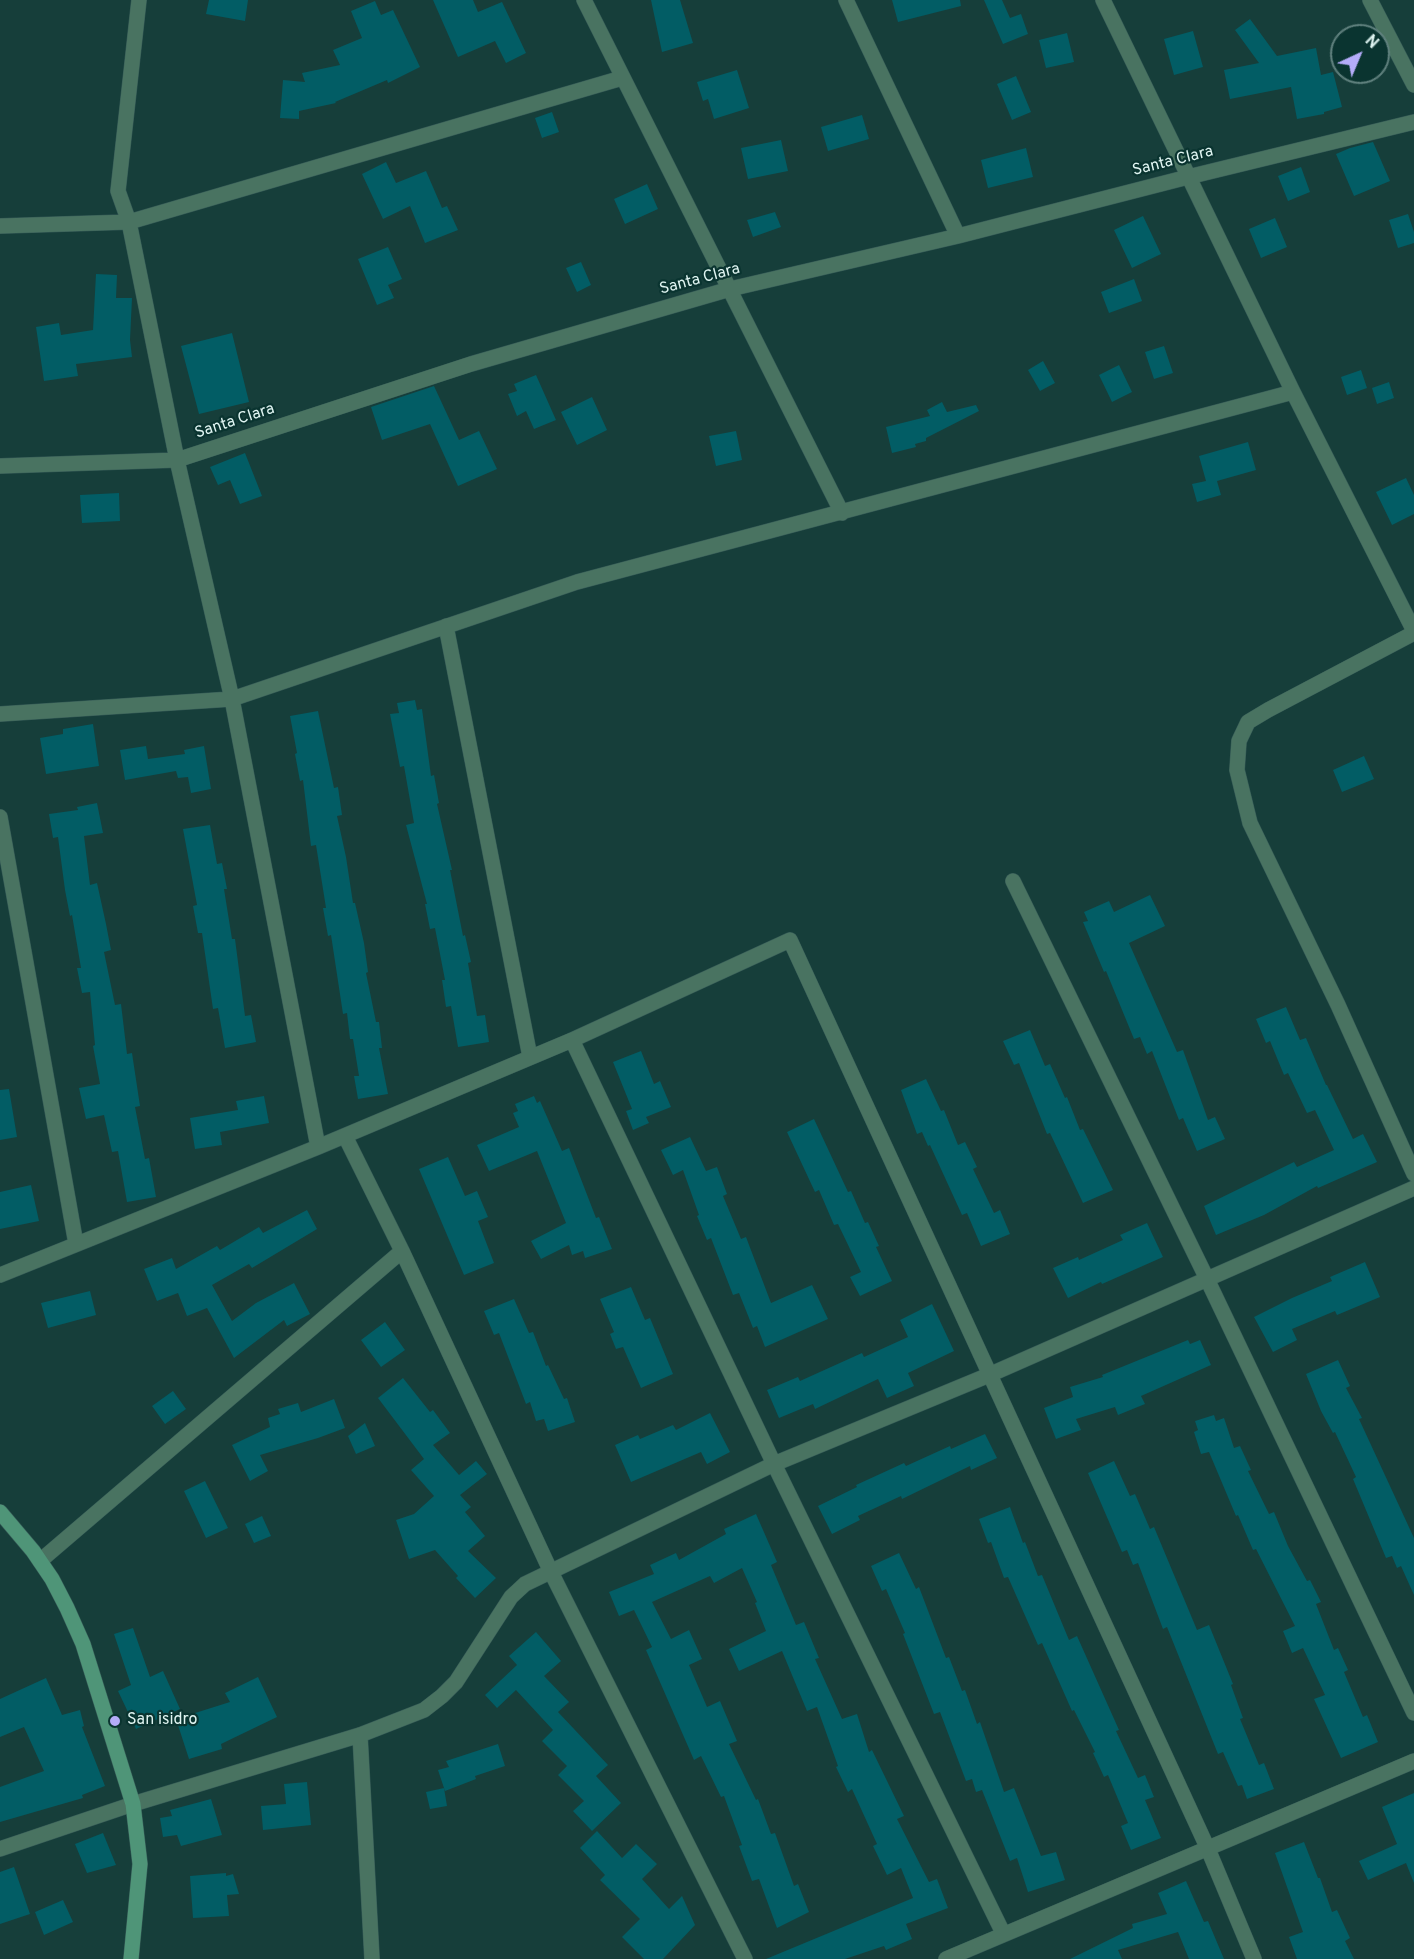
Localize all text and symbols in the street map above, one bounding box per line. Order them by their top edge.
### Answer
north arrow [1330,24,1390,84]
text: N [1360,31,1382,54]
street label: Santa Clara [1131,143,1215,181]
street label: Santa Clara [658,260,742,300]
street label: Santa Clara [193,400,277,444]
place label: San isidro [127,1711,197,1731]
marker: San isidro [108,1714,122,1728]

